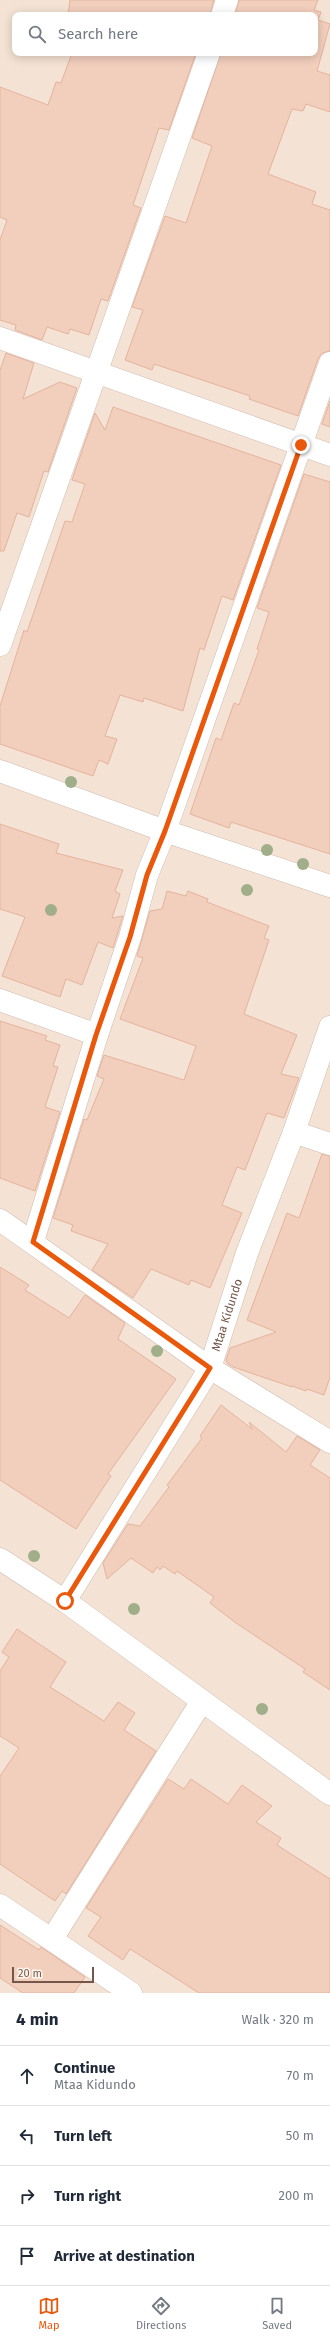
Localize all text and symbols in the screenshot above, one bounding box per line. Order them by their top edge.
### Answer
search box [12,12,318,56]
icon: search [26,23,48,45]
text: Search here [58,25,138,43]
route end [292,436,310,454]
street label: Mtaa Kidundo [209,1277,245,1353]
route start [56,1592,74,1610]
scale bar [12,1965,94,1984]
text: 20 m [18,1967,42,1980]
text: 4 min [16,2009,59,2030]
text: Walk · 320 m [242,2012,314,2027]
text: Continue [54,2059,115,2077]
icon: ahead [16,2065,38,2087]
text: 70 m [287,2068,314,2083]
text: Mtaa Kidundo [54,2077,136,2092]
icon: left [16,2125,38,2147]
text: Turn left [54,2127,112,2145]
text: 50 m [286,2128,314,2143]
icon: right [16,2185,38,2207]
text: Turn right [54,2187,121,2205]
text: 200 m [278,2188,314,2203]
icon: arrive [16,2245,38,2267]
text: Arrive at destination [54,2247,195,2265]
tab: Map [38,2295,60,2332]
tab: Directions [136,2295,186,2332]
tab: Saved [262,2295,292,2332]

